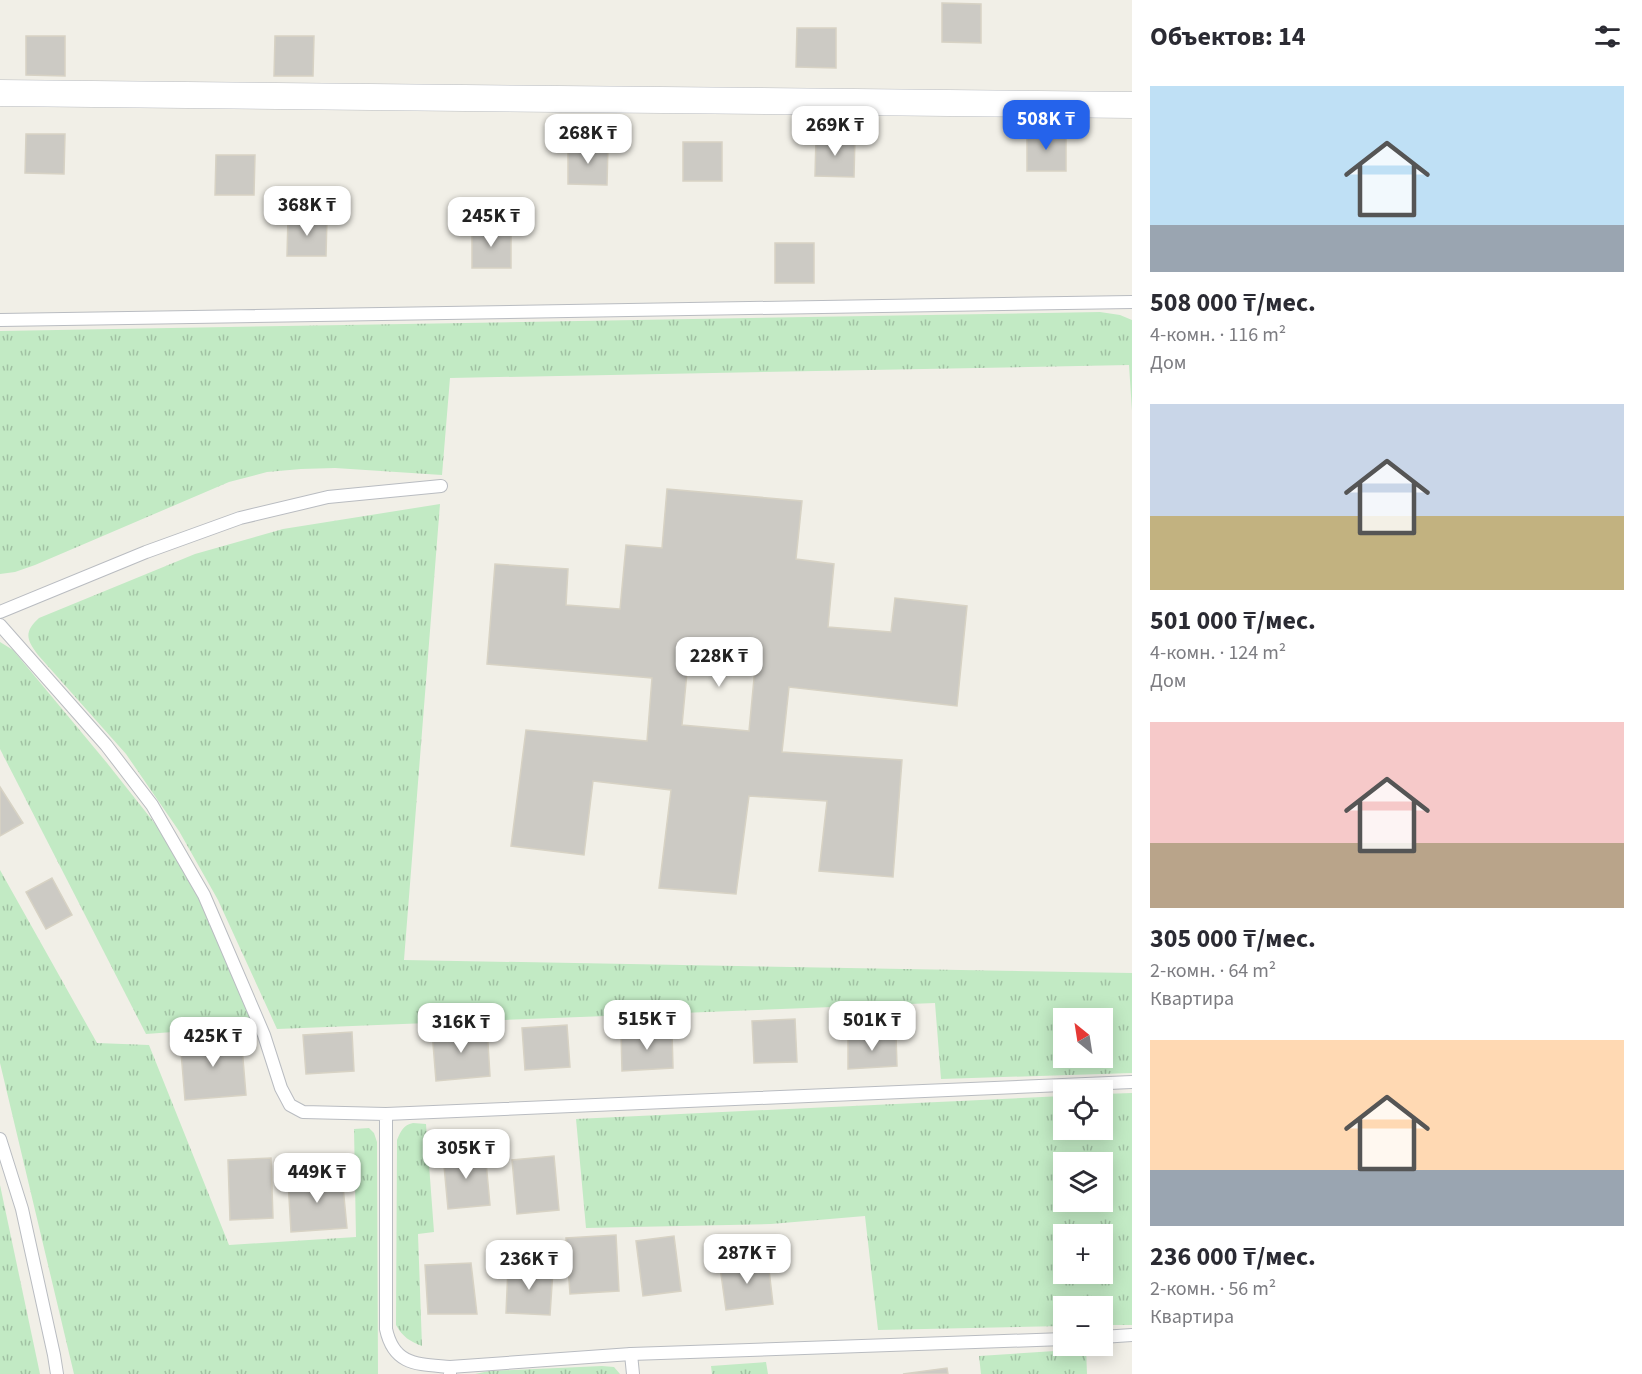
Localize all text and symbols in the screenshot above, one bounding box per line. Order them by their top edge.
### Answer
text: Объектов: 14 [1150,18,1306,55]
icon: filters [1591,20,1624,53]
pin: 508K ₸ [997,100,1095,151]
text: 508K ₸ [1017,105,1075,133]
pin: 269K ₸ [786,106,884,157]
text: 269K ₸ [806,111,864,139]
pin: 268K ₸ [539,114,637,165]
text: 268K ₸ [559,119,617,147]
icon: home [1333,125,1441,233]
pin: 368K ₸ [258,186,356,237]
text: 368K ₸ [278,191,336,219]
pin: 245K ₸ [442,197,540,248]
text: 245K ₸ [462,202,520,230]
text: 508 000 ₸/мес. [1150,284,1316,321]
text: 4-комн. · 116 m² [1150,321,1286,349]
text: Дом [1150,349,1186,377]
icon: home [1333,443,1441,551]
text: 501 000 ₸/мес. [1150,602,1316,639]
pin: 228K ₸ [670,637,768,688]
text: 4-комн. · 124 m² [1150,639,1286,667]
text: 228K ₸ [690,642,748,670]
text: Дом [1150,667,1186,695]
icon: home [1333,761,1441,869]
text: 305 000 ₸/мес. [1150,920,1316,957]
text: 2-комн. · 64 m² [1150,957,1276,985]
text: Квартира [1150,985,1234,1013]
pin: 515K ₸ [598,1000,696,1051]
pin: 501K ₸ [823,1001,921,1052]
pin: 316K ₸ [412,1003,510,1054]
text: 515K ₸ [618,1005,676,1033]
text: 501K ₸ [843,1006,901,1034]
text: 316K ₸ [432,1008,490,1036]
north arrow [1053,1008,1113,1068]
map controls [1053,1008,1113,1356]
pin: 425K ₸ [164,1017,262,1068]
text: 425K ₸ [184,1022,242,1050]
icon: home [1333,1079,1441,1187]
button: locate [1053,1080,1113,1140]
pin: 305K ₸ [417,1129,515,1180]
text: 305K ₸ [437,1134,495,1162]
button: layers [1053,1152,1113,1212]
pin: 449K ₸ [268,1153,366,1204]
text: 449K ₸ [288,1158,346,1186]
button: + [1053,1224,1113,1284]
pin: 287K ₸ [698,1234,796,1285]
text: 236 000 ₸/мес. [1150,1238,1316,1275]
text: 287K ₸ [718,1239,776,1267]
pin: 236K ₸ [480,1240,578,1291]
text: 236K ₸ [500,1245,558,1273]
text: 2-комн. · 56 m² [1150,1275,1276,1303]
button: − [1053,1296,1113,1356]
text: Квартира [1150,1303,1234,1331]

